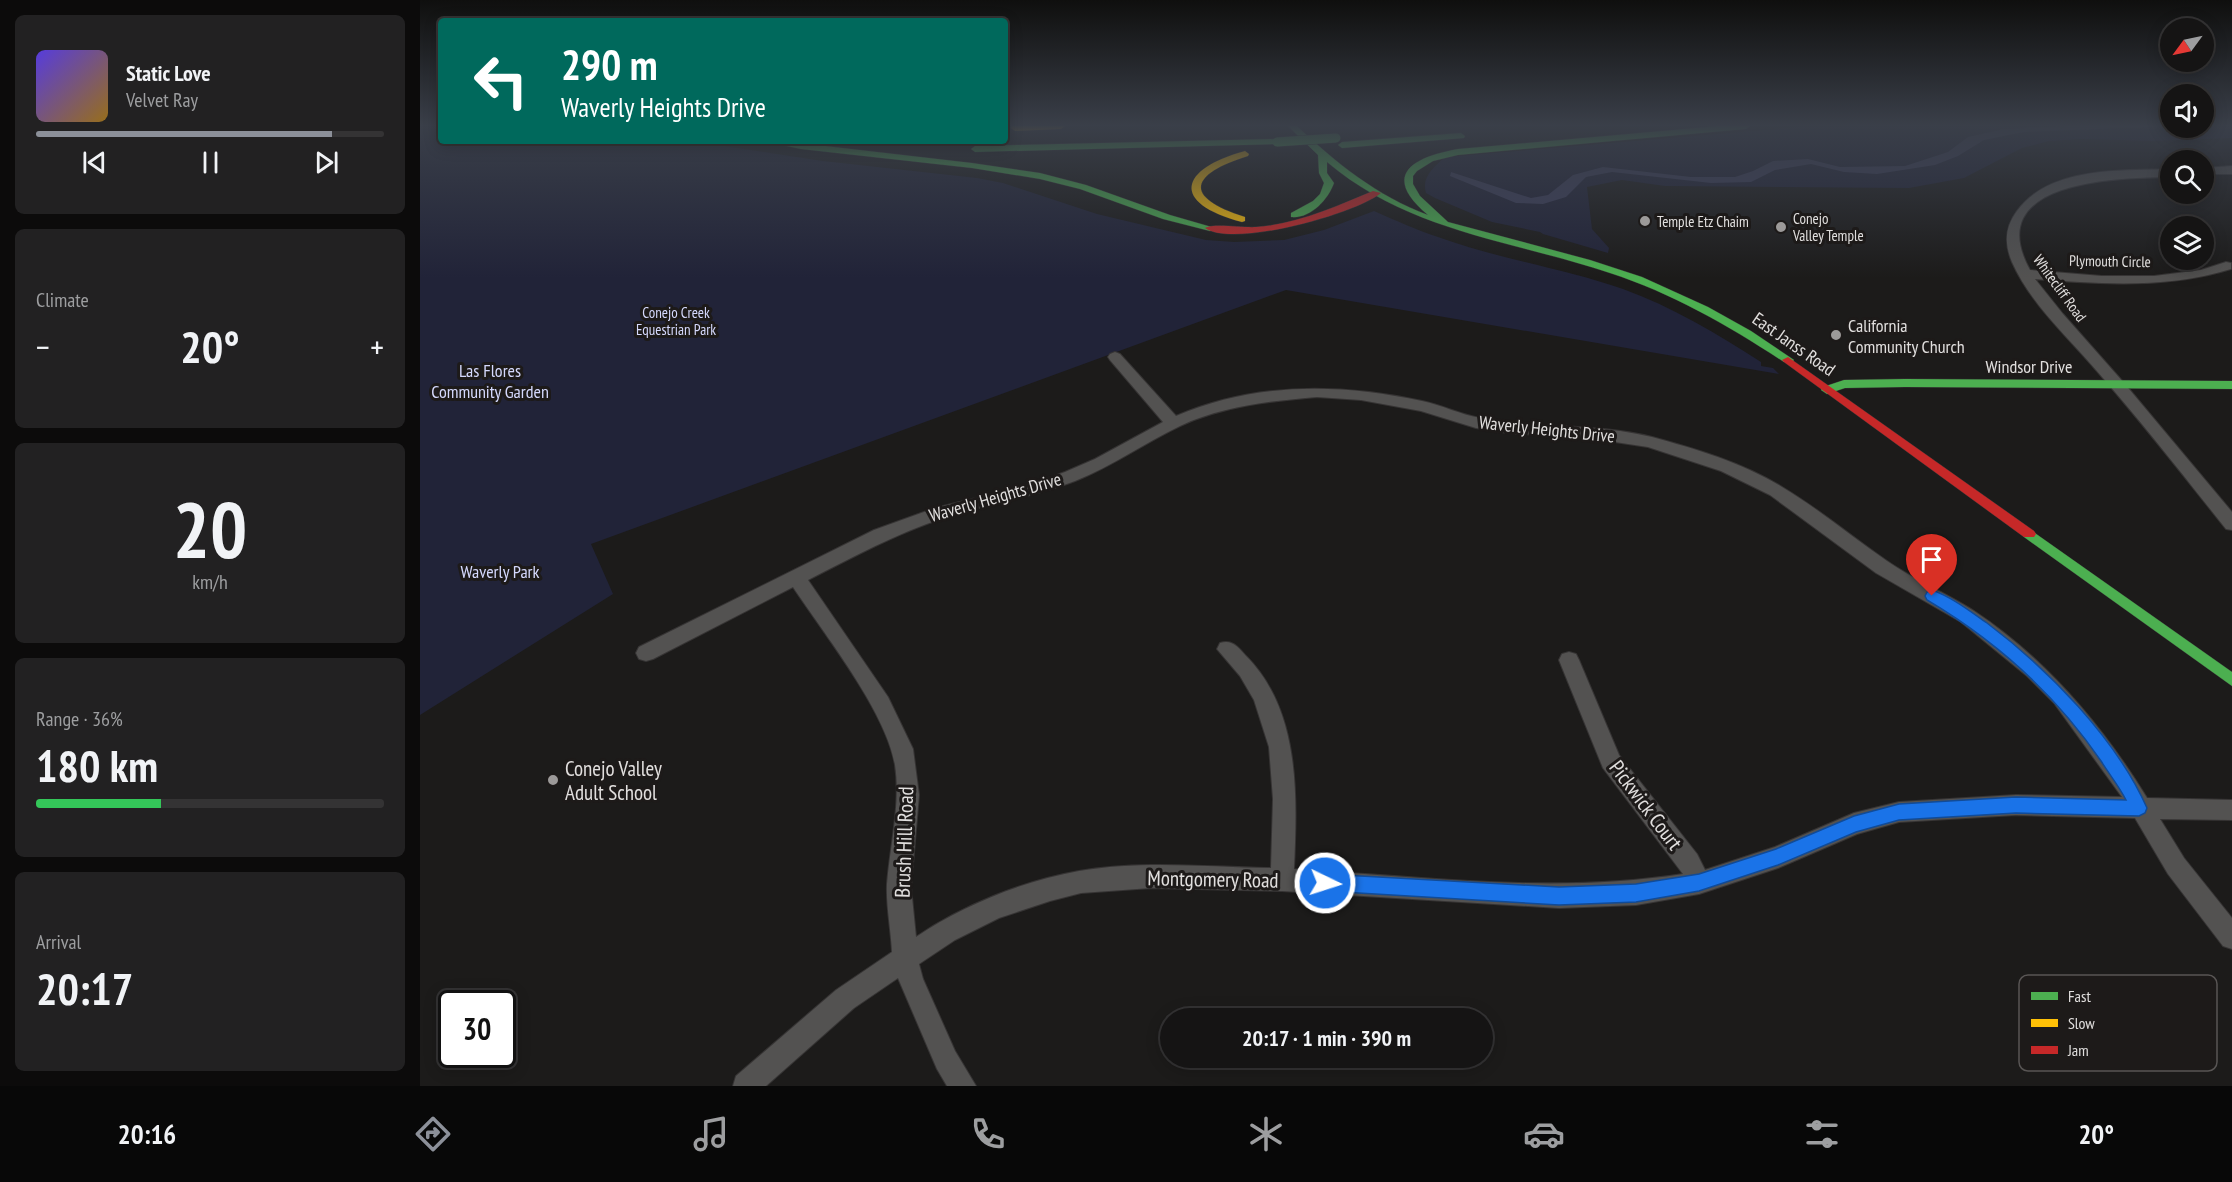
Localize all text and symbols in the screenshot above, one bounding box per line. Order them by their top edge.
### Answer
north arrow [2160,18,2214,72]
map controls [2160,18,2214,270]
text: 290 m [561,37,658,92]
icon: left [462,42,540,120]
text: Static Love [126,59,211,87]
button: sound [2160,84,2214,138]
text: Velvet Ray [126,87,198,113]
text: Waverly Heights Drive [561,90,766,124]
icon: previous [78,146,111,179]
icon: pause [194,146,227,179]
icon: next [310,146,343,179]
button: search [2160,150,2214,204]
place label: Conejo Valley Temple [1792,209,1864,245]
place label: Temple Etz Chaim [1657,212,1749,231]
marker: Temple Etz Chaim [1638,214,1652,228]
button: layers [2160,216,2214,270]
marker: Conejo Valley Temple [1774,220,1788,234]
street label: Whitecliff Road [2029,251,2091,325]
street label: Plymouth Circle [2069,251,2151,271]
text: Climate [36,287,89,313]
park label: Conejo Creek Equestrian Park [636,303,716,339]
street label: East Janss Road [1748,307,1840,381]
place label: California Community Church [1848,314,1965,358]
text: 20° [180,317,240,375]
text: − [36,325,50,368]
text: + [370,325,384,368]
marker: California Community Church [1829,328,1843,342]
street label: Windsor Drive [1985,355,2073,378]
park label: Las Flores Community Garden [431,359,549,403]
street label: Waverly Heights Drive [1478,410,1616,448]
street label: Waverly Heights Drive [926,467,1064,527]
text: 20 [173,479,247,580]
pin [1906,534,1957,596]
icon: arrive [1915,543,1948,576]
park label: Waverly Park [460,560,540,583]
text: km/h [192,569,228,595]
text: Range · 36% [36,706,123,732]
text: 180 km [36,736,158,794]
place label: Conejo Valley Adult School [565,755,662,806]
street label: Pickwick Court [1603,755,1689,855]
marker: Conejo Valley Adult School [546,773,560,787]
street label: Brush Hill Road [889,786,919,898]
position arrow [1293,851,1357,915]
street label: Montgomery Road [1147,864,1279,894]
text: Arrival [36,929,81,955]
text: 20:17 [36,959,133,1017]
legend [2019,975,2217,1071]
text: Fast [2068,986,2091,1006]
speed limit sign: 30 [438,990,516,1068]
text: Slow [2068,1013,2095,1033]
text: 20:17 · 1 min · 390 m [1242,1024,1411,1052]
text: Jam [2067,1040,2089,1060]
icon: directions [412,1113,454,1155]
icon: music [690,1113,732,1155]
icon: phone [967,1113,1009,1155]
icon: climate [1245,1113,1287,1155]
icon: car [1523,1113,1565,1155]
icon: filters [1801,1113,1843,1155]
text: 20:16 [118,1117,176,1151]
text: 20° [2078,1117,2114,1151]

